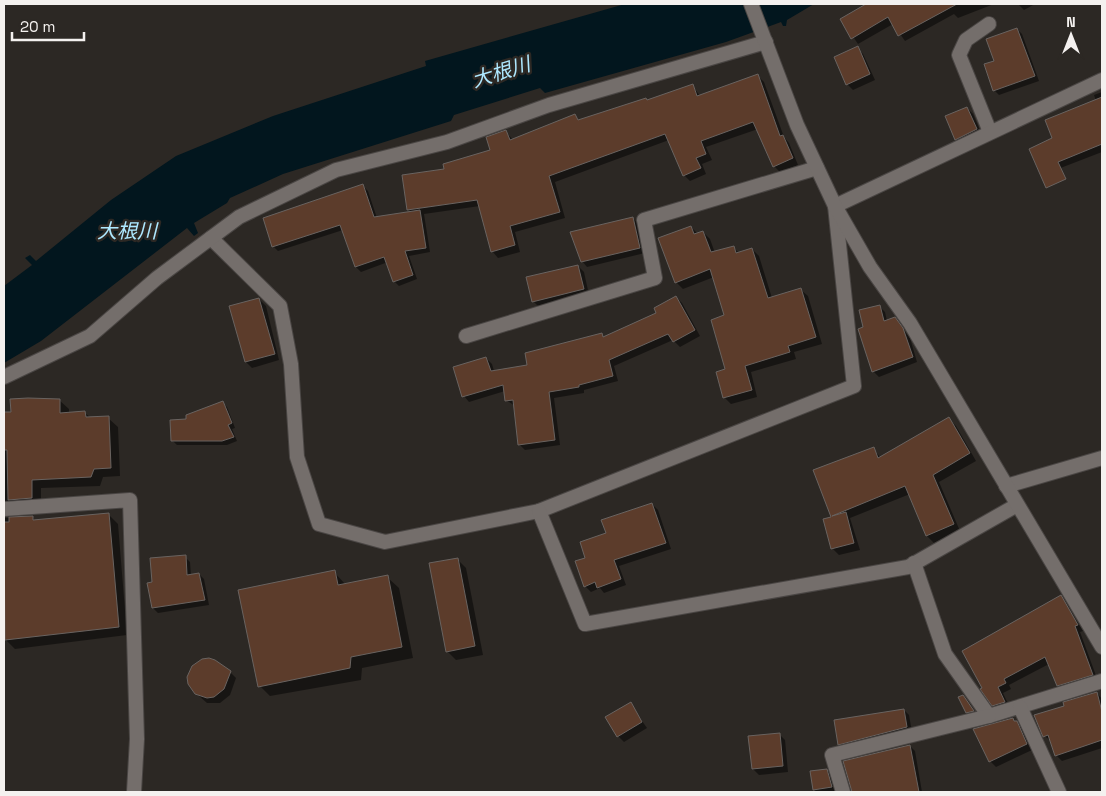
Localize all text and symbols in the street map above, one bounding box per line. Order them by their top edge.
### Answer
scale bar [12,10,85,42]
north arrow [1046,10,1096,60]
text: N [1066,13,1076,31]
text: 20 m [20,17,55,36]
water label: 大根川 [469,50,535,93]
water label: 大根川 [97,218,159,244]

